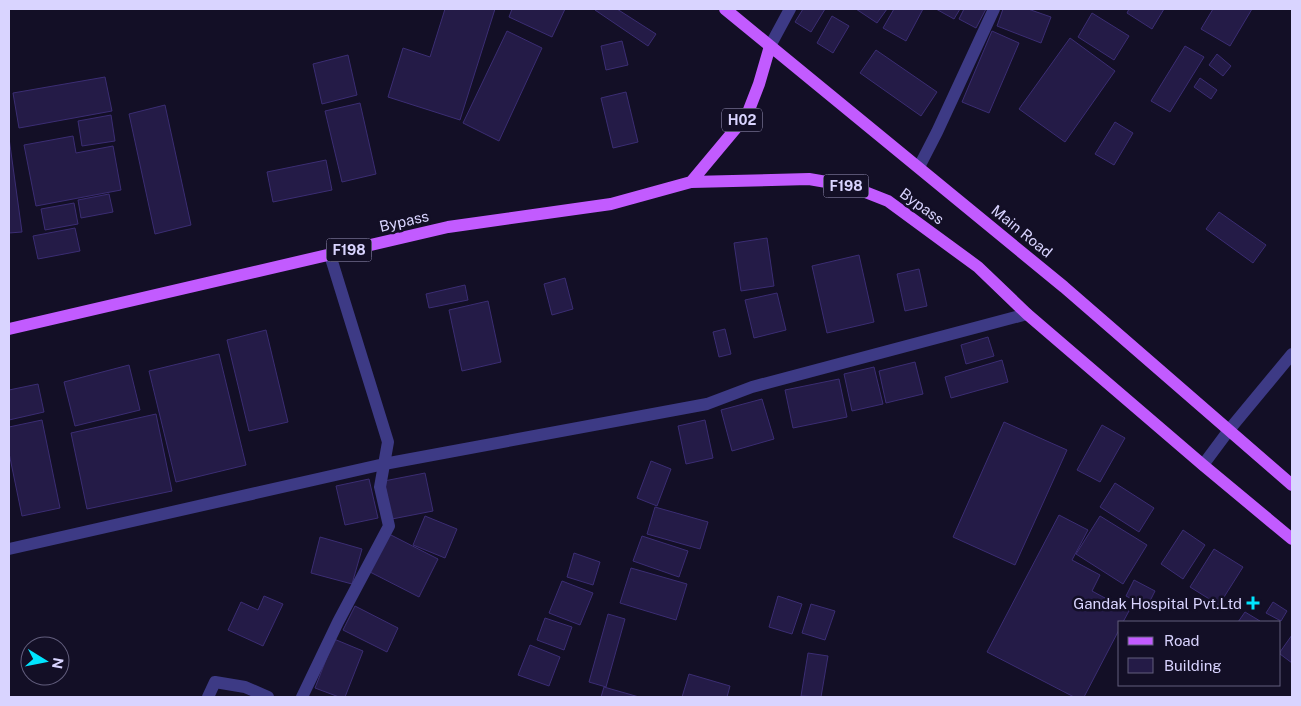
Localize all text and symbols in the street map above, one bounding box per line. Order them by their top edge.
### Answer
road number: H02 [722,108,762,132]
road number: F198 [824,175,868,198]
street label: Bypass [897,184,947,228]
street label: Main Road [988,201,1056,261]
street label: Bypass [378,207,430,235]
road number: F198 [326,238,372,262]
place label: Gandak Hospital Pvt.Ltd [1073,595,1242,612]
marker: Gandak Hospital Pvt.Ltd [1246,596,1260,610]
legend [1118,621,1281,686]
text: Road [1164,632,1200,649]
north arrow [20,636,70,686]
text: N [49,656,67,670]
text: Building [1164,657,1222,674]

